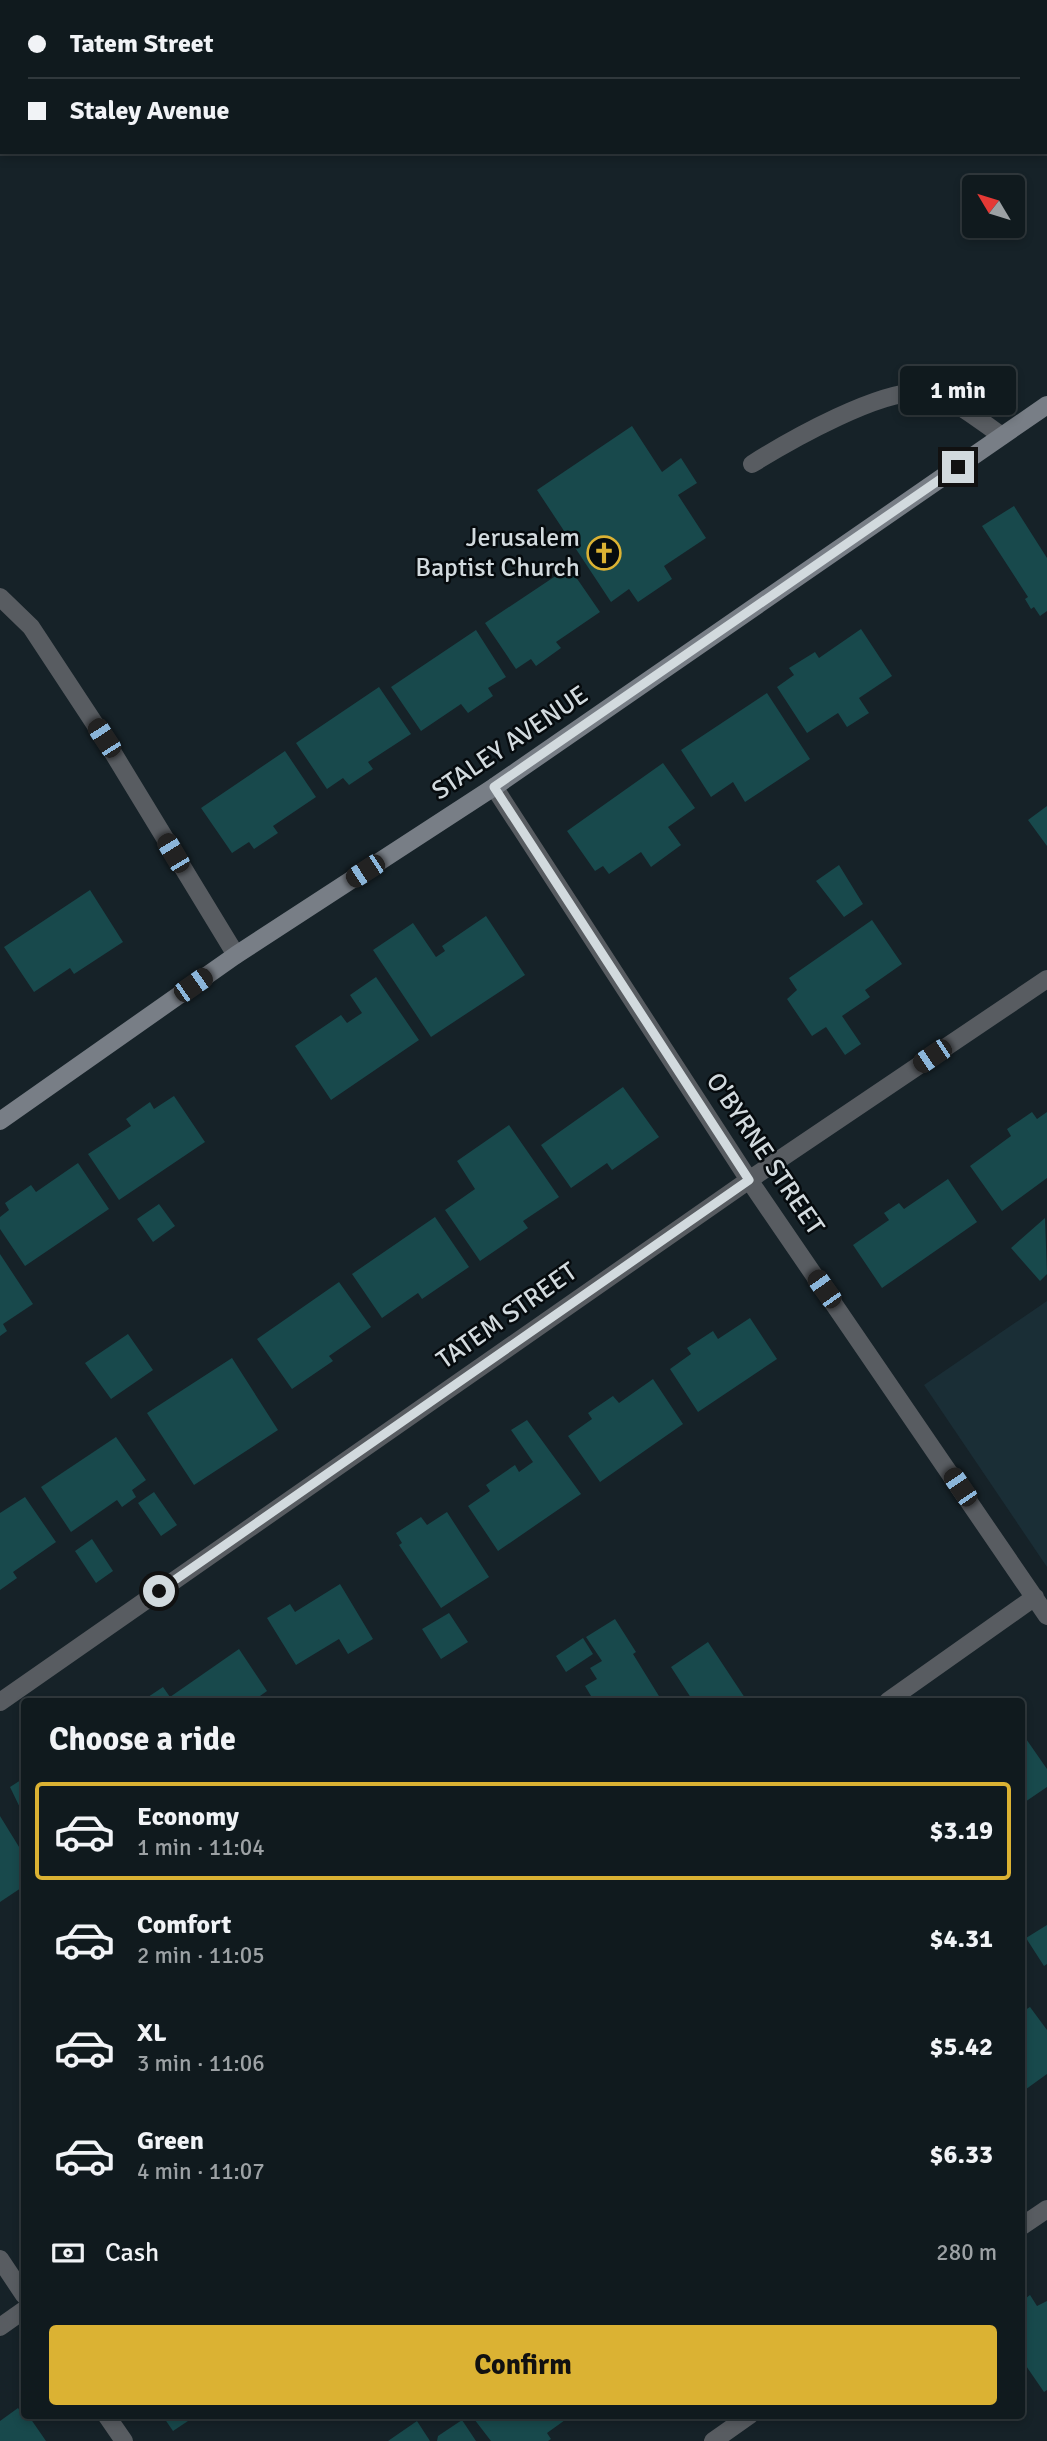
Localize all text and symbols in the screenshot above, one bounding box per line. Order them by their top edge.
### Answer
text: Tatem Street [70,28,213,60]
text: Staley Avenue [70,95,229,127]
north arrow [962,175,1026,238]
map controls [962,175,1025,238]
callout: 1 min [900,365,1016,414]
text: 1 min [930,376,986,405]
route end [942,451,974,483]
place label: Jerusalem Baptist Church [415,522,580,584]
church icon: Jerusalem Baptist Church [585,534,623,572]
street label: STALEY AVENUE [426,679,594,807]
car [84,715,125,761]
car [154,830,193,876]
car [342,851,389,891]
car [170,964,217,1006]
car [909,1036,956,1076]
street label: O'BYRNE STREET [699,1067,831,1241]
street label: TATEM STREET [431,1256,584,1376]
car [804,1266,845,1312]
car [940,1464,981,1510]
route start [143,1575,175,1607]
text: Choose a ride [49,1720,236,1759]
icon: car [53,1800,116,1863]
text: Economy [137,1801,239,1833]
text: $3.19 [929,1815,993,1847]
text: 1 min · 11:04 [137,1833,265,1862]
icon: car [53,1908,116,1971]
text: Comfort [137,1909,231,1941]
text: $4.31 [929,1923,993,1955]
text: 2 min · 11:05 [137,1941,265,1970]
icon: car [53,2016,116,2079]
text: XL [137,2017,167,2049]
text: $5.42 [929,2031,993,2063]
text: 3 min · 11:06 [137,2049,265,2078]
icon: car [53,2124,116,2187]
text: Green [137,2125,204,2157]
text: $6.33 [929,2139,993,2171]
text: 4 min · 11:07 [137,2157,265,2186]
icon: cash [49,2234,87,2272]
text: Cash [105,2237,159,2269]
text: 280 m [936,2238,997,2267]
button: Confirm [49,2325,997,2405]

